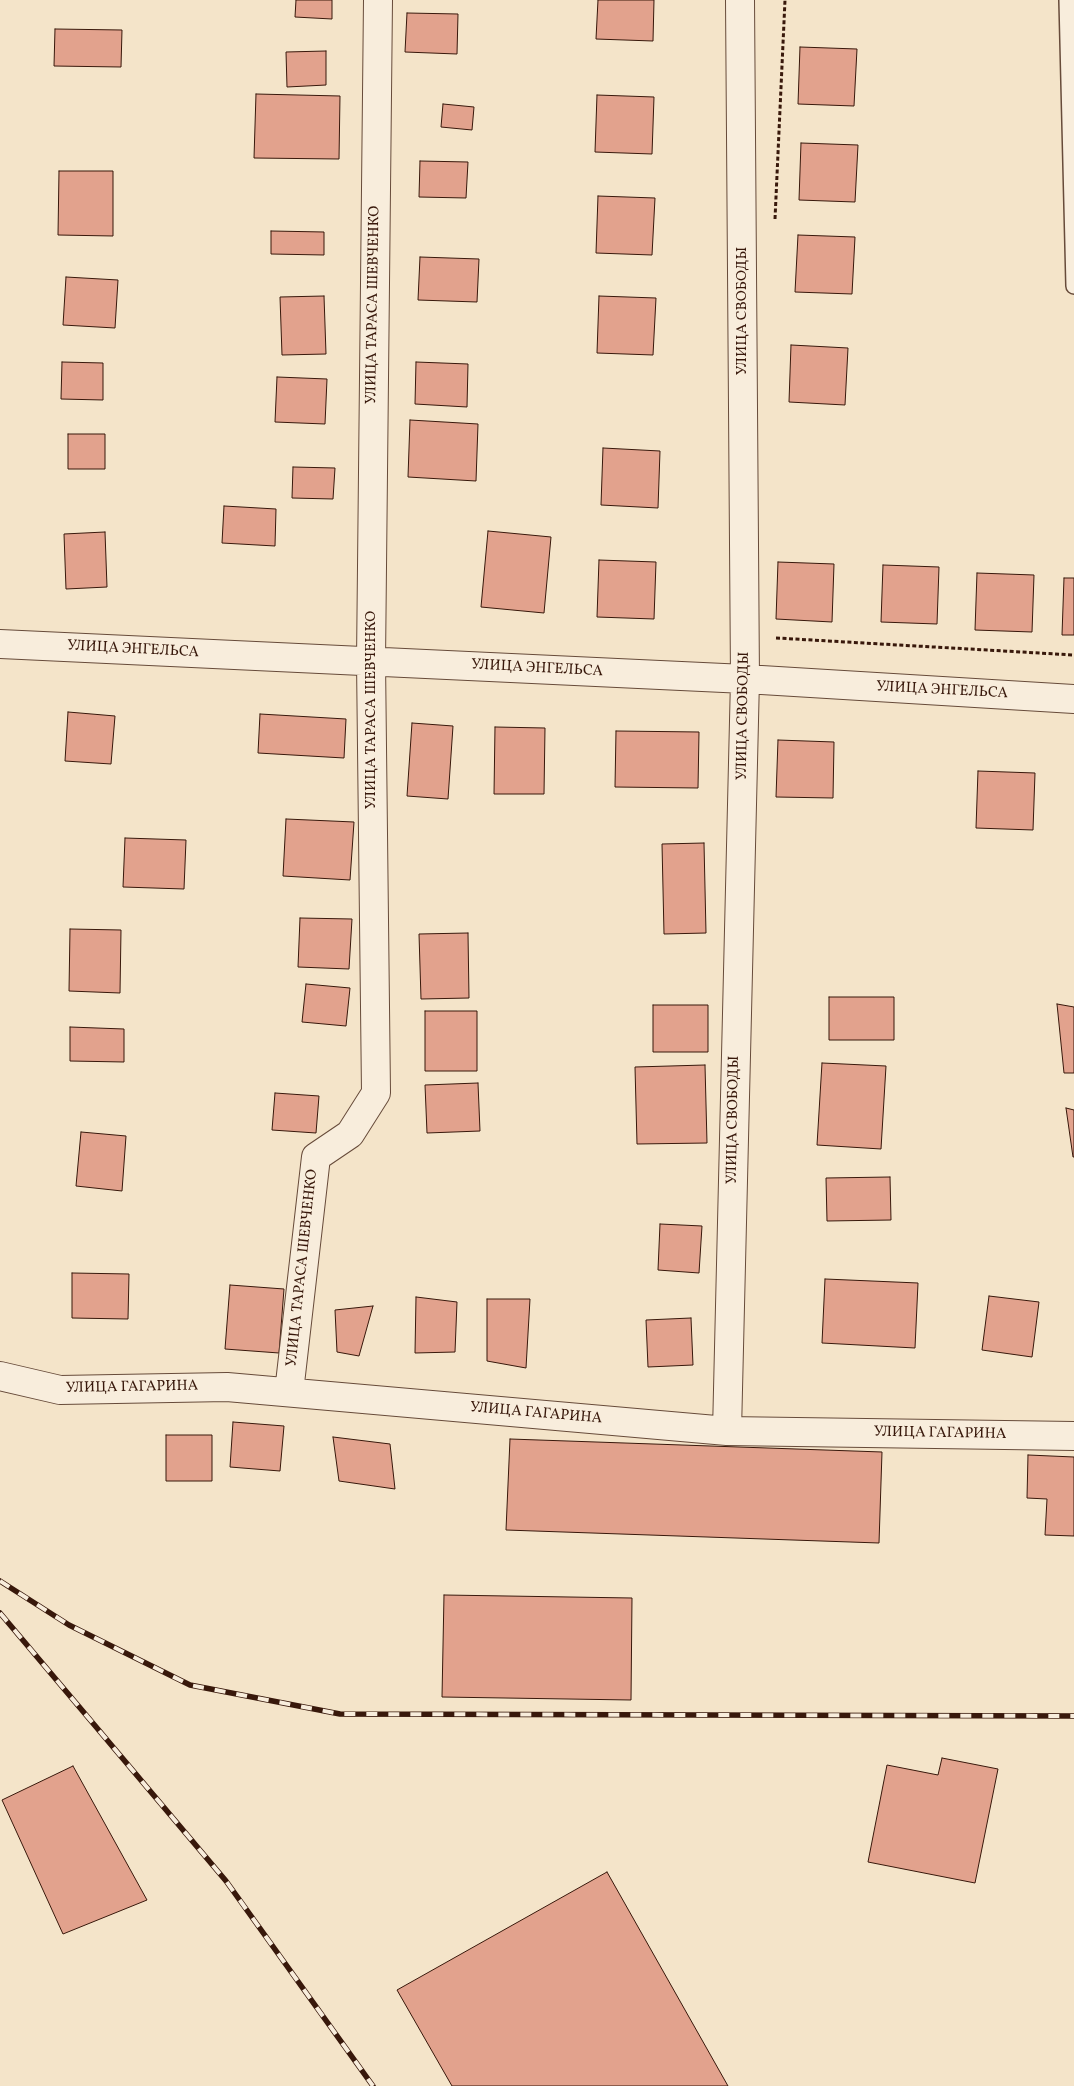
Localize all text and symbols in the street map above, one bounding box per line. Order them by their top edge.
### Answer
street label: УЛИЦА ТАРАСА ШЕВЧЕНКО [363,206,385,404]
street label: УЛИЦА СВОБОДЫ [734,247,752,375]
street label: УЛИЦА ТАРАСА ШЕВЧЕНКО [363,611,381,809]
street label: УЛИЦА ЭНГЕЛЬСА [67,638,199,662]
street label: УЛИЦА СВОБОДЫ [734,652,754,780]
street label: УЛИЦА ЭНГЕЛЬСА [471,657,603,681]
street label: УЛИЦА ЭНГЕЛЬСА [876,679,1008,703]
street label: УЛИЦА СВОБОДЫ [724,1056,744,1184]
street label: УЛИЦА ТАРАСА ШЕВЧЕНКО [284,1168,322,1368]
street label: УЛИЦА ГАГАРИНА [66,1378,198,1398]
street label: УЛИЦА ГАГАРИНА [469,1399,603,1429]
street label: УЛИЦА ГАГАРИНА [874,1424,1006,1444]

